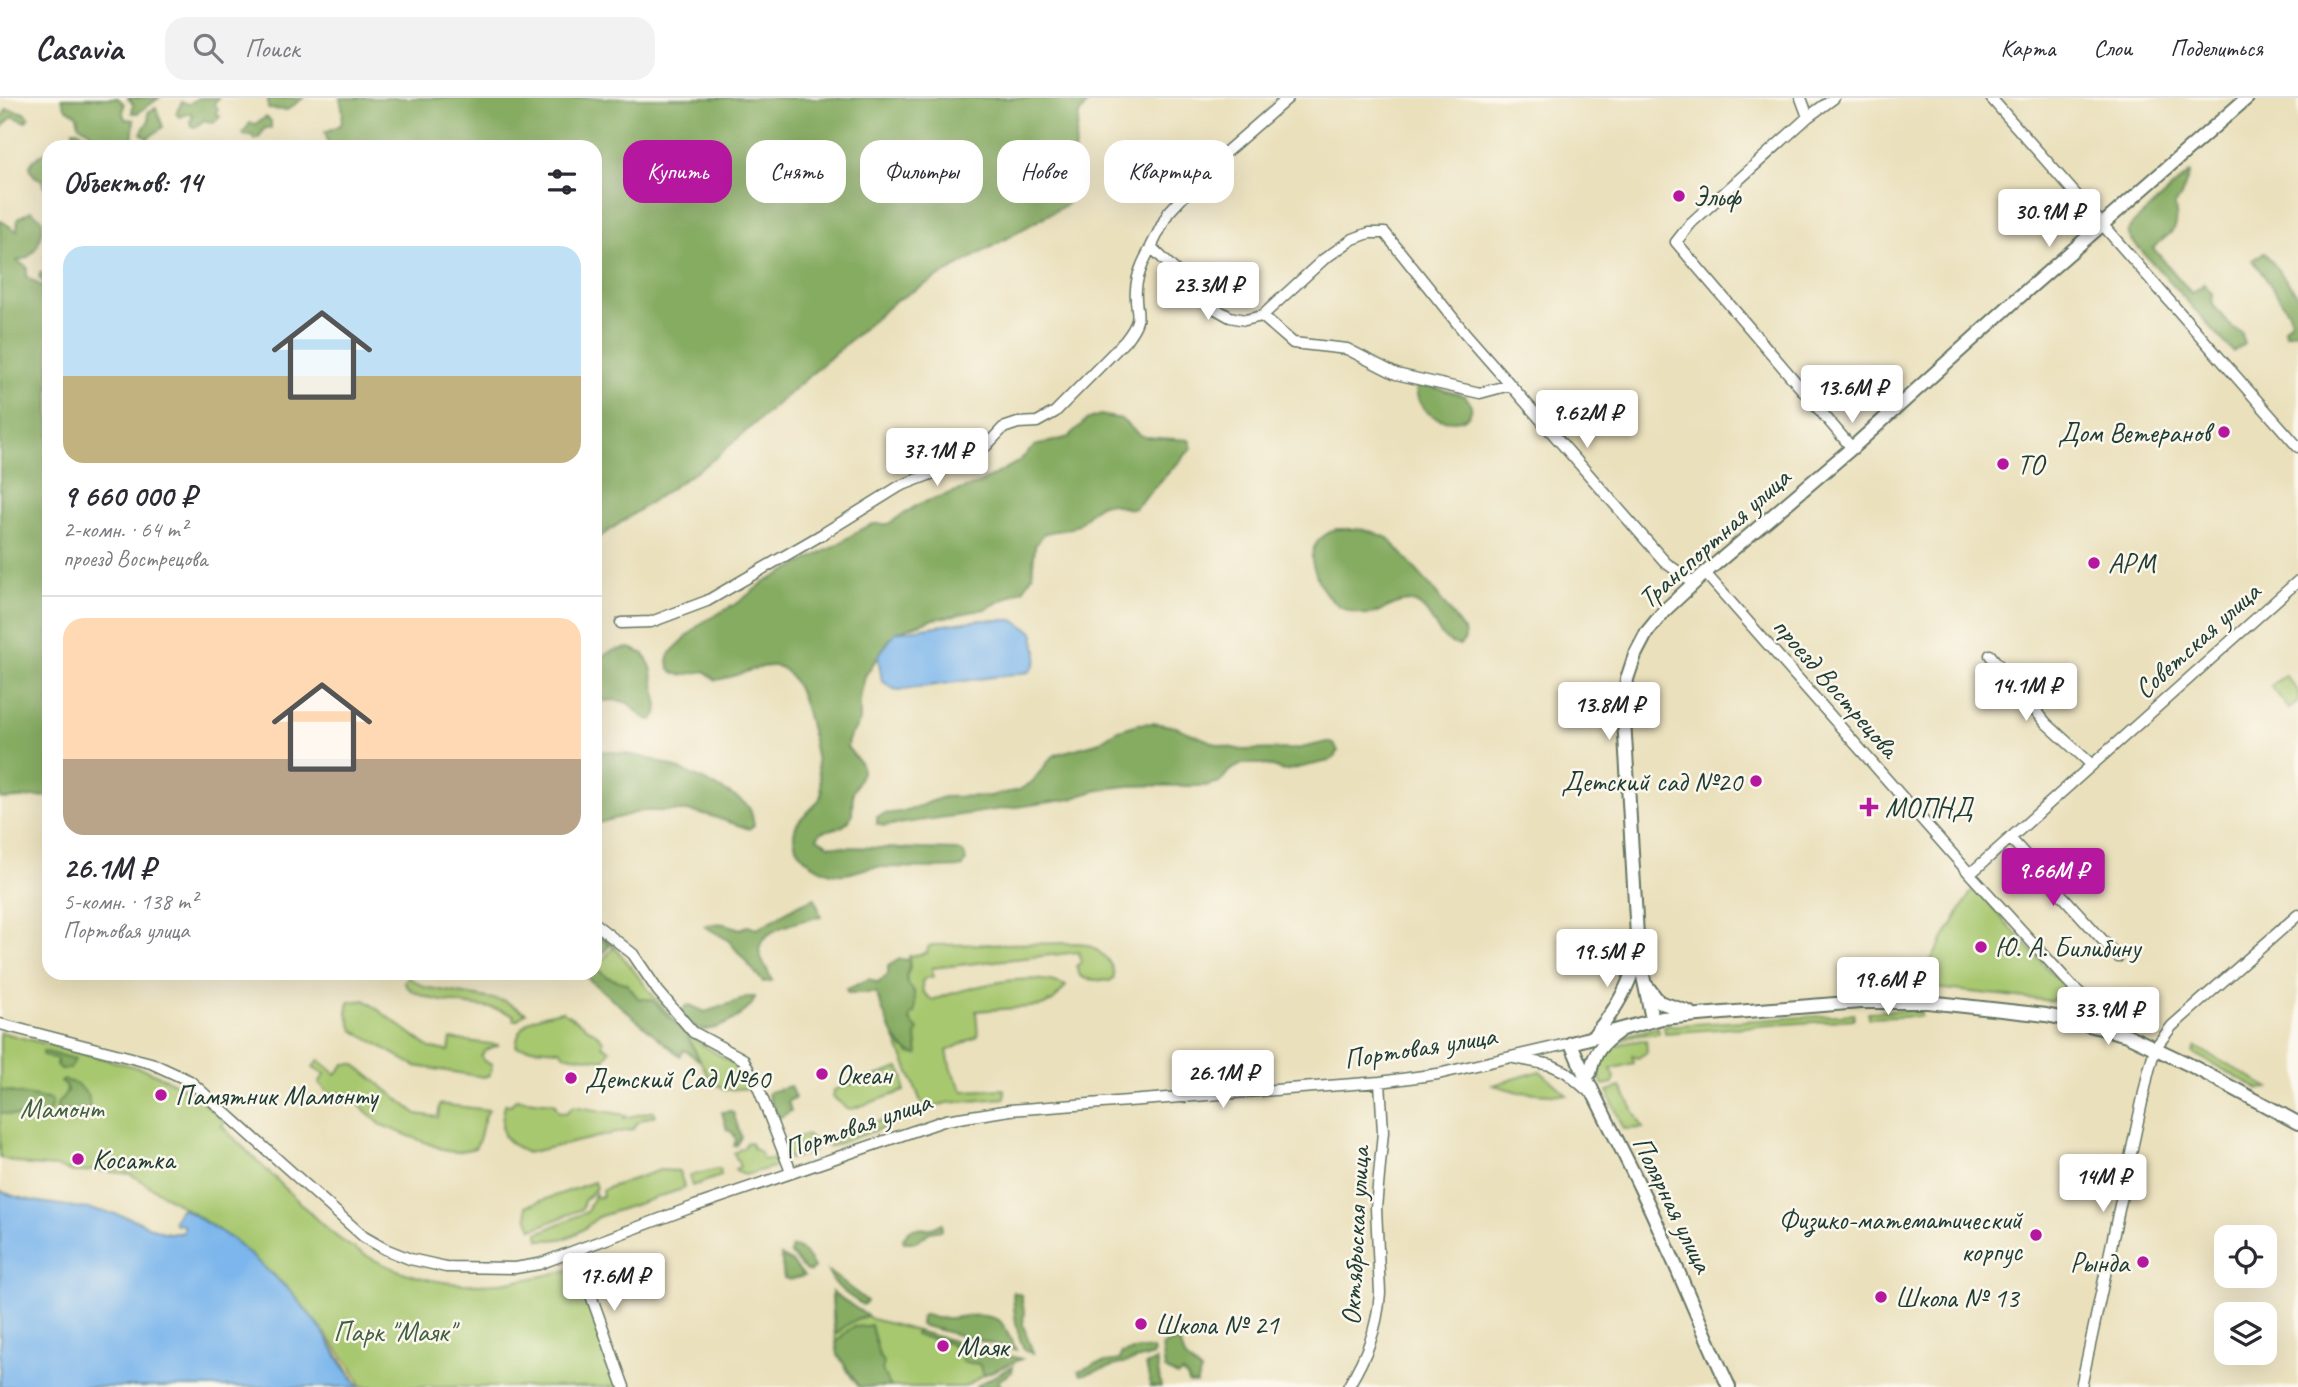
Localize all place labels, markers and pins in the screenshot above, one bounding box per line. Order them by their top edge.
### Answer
place label: Эльф [1693,179,1742,214]
marker: Эльф [1671,188,1687,204]
pin: 30.9M ₽ [1984,190,2114,249]
pin: 23.3M ₽ [1143,262,1273,322]
pin: 13.6M ₽ [1787,366,1917,425]
pin: 9.62M ₽ [1522,390,1652,450]
place label: Дом Ветеранов [2058,415,2215,450]
marker: Дом Ветеранов [2216,424,2232,440]
pin: 37.1M ₽ [872,428,1002,488]
place label: ТО [2017,447,2047,482]
marker: ТО [1995,456,2011,472]
place label: АРМ [2108,546,2157,581]
marker: АРМ [2086,555,2102,571]
pin: 14.1M ₽ [1961,664,2091,723]
pin: 13.8M ₽ [1544,682,1674,742]
place label: Детский сад №20 [1561,764,1744,799]
marker: Детский сад №20 [1748,773,1764,789]
place label: МОПНД [1885,790,1975,825]
marker: МОПНД [1859,797,1879,817]
pin: 9.66M ₽ [1988,848,2118,908]
pin: 19.5M ₽ [1542,930,1672,989]
place label: Ю. А. Билибину [1995,930,2143,965]
marker: Ю. А. Билибину [1973,939,1989,955]
pin: 19.6M ₽ [1823,958,1953,1017]
pin: 33.9M ₽ [2043,988,2173,1047]
pin: 26.1M ₽ [1158,1051,1288,1110]
place label: Океан [836,1057,894,1092]
place label: Детский Сад №60 [585,1061,773,1096]
marker: Океан [814,1066,830,1082]
marker: Детский Сад №60 [563,1070,579,1086]
place label: Памятник Мамонту [175,1078,380,1113]
marker: Памятник Мамонту [153,1087,169,1103]
place label: Косатка [92,1142,177,1177]
marker: Косатка [70,1151,86,1167]
pin: 14M ₽ [2054,1154,2152,1214]
place label: Физико-математический корпус [1779,1202,2024,1269]
marker: Физико-математический корпус [2028,1227,2044,1243]
place label: Рында [2070,1245,2131,1280]
pin: 17.6M ₽ [549,1254,679,1313]
marker: Рында [2135,1254,2151,1270]
place label: Школа № 13 [1895,1280,2021,1315]
marker: Школа № 13 [1873,1289,1889,1305]
place label: Школа № 21 [1155,1307,1280,1342]
marker: Школа № 21 [1133,1316,1149,1332]
place label: Маяк [957,1329,1011,1364]
marker: Маяк [935,1338,951,1354]

